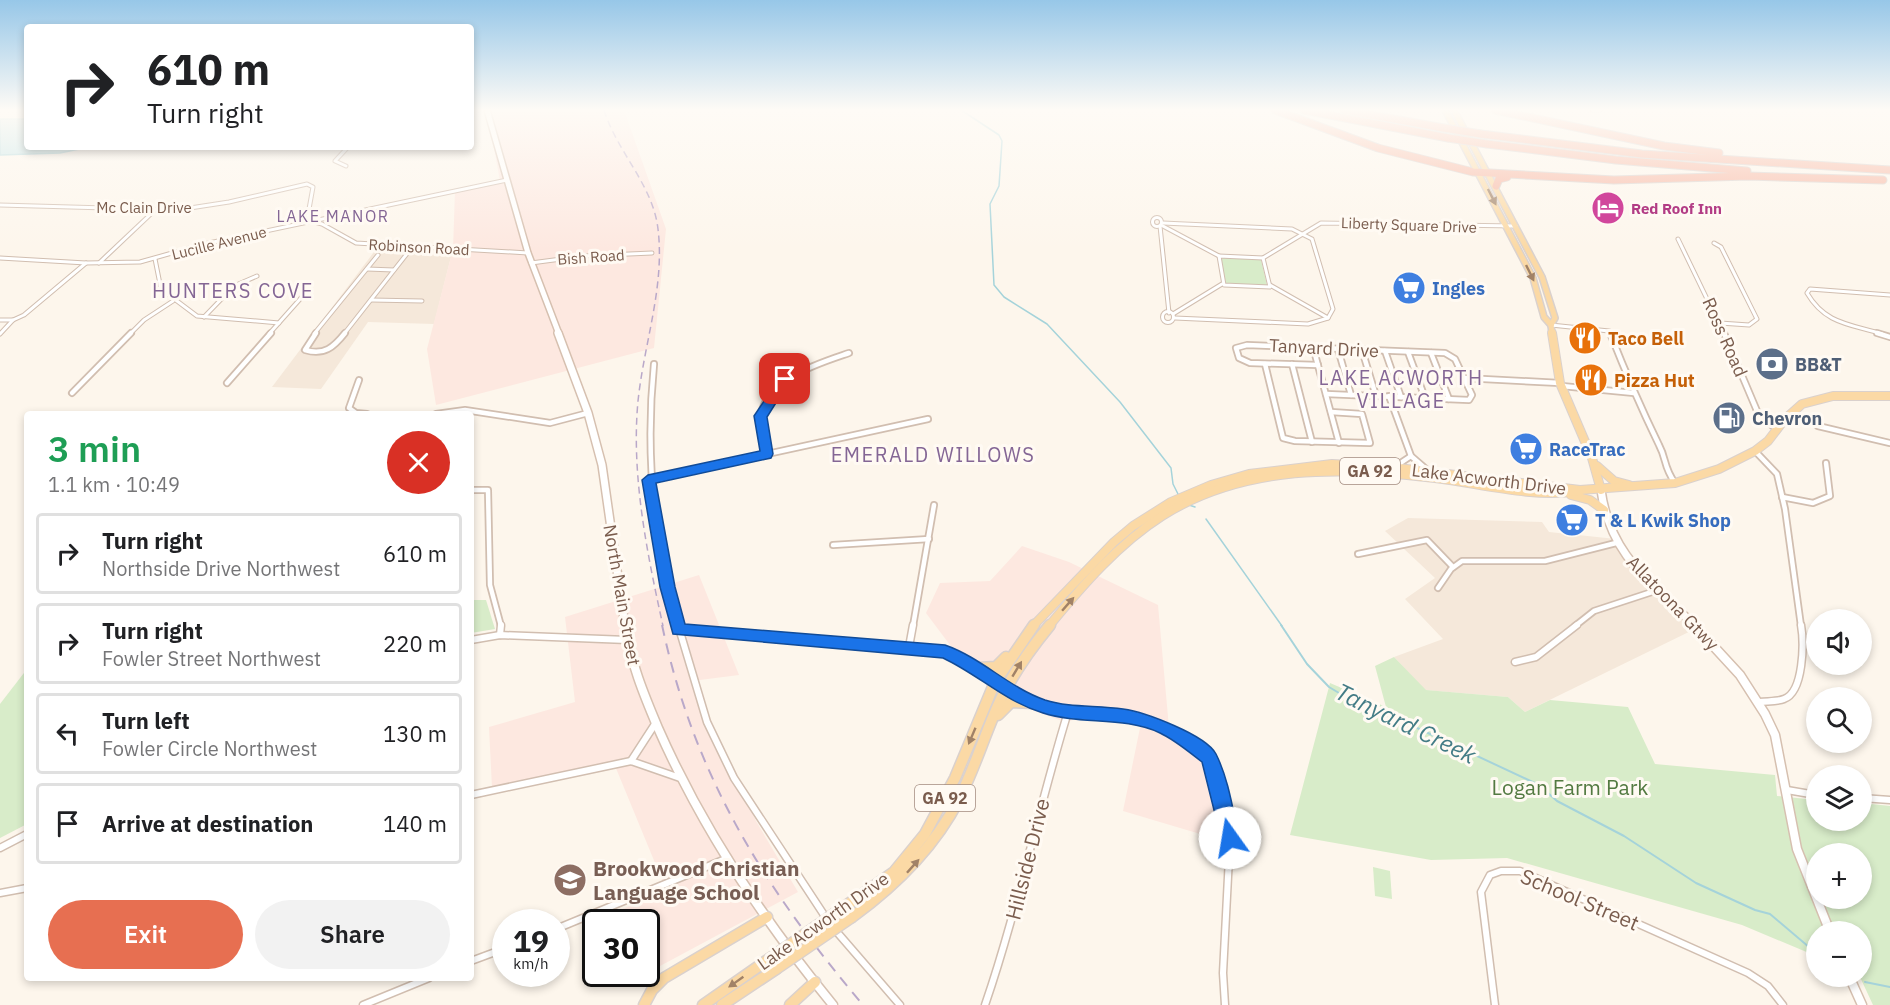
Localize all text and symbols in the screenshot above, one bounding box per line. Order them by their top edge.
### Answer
text: 610 m [147,42,270,97]
icon: right [48,48,126,126]
text: Turn right [147,95,264,130]
one-way arrow [1487,189,1497,206]
hotel icon: Red Roof Inn [1590,190,1626,226]
street label: Mc Clain Drive [96,198,192,217]
place label: Red Roof Inn [1631,199,1722,218]
district label: LAKE MANOR [277,206,389,226]
street label: Liberty Square Drive [1341,213,1477,237]
street label: Lucille Avenue [170,222,268,264]
street label: Robinson Road [368,235,470,259]
street label: Bish Road [557,245,625,269]
one-way arrow [1526,264,1535,281]
supermarket icon: Ingles [1391,270,1427,306]
district label: HUNTERS COVE [152,277,314,304]
place label: Ingles [1432,277,1485,300]
street label: Ross Road [1697,294,1753,380]
restaurant icon: Taco Bell [1567,320,1603,356]
place label: Taco Bell [1608,327,1685,350]
street label: Tanyard Drive [1268,334,1380,362]
bank icon: BB&T [1754,346,1790,382]
pin [759,353,810,404]
place label: BB&T [1795,353,1842,376]
icon: arrive [768,362,801,395]
restaurant icon: Pizza Hut [1573,362,1609,398]
district label: LAKE ACWORTH VILLAGE [1318,364,1484,414]
place label: Pizza Hut [1614,369,1695,392]
fuel station icon: Chevron [1711,400,1747,436]
place label: Chevron [1752,407,1822,430]
text: 3 min [48,425,141,472]
button: close [387,431,450,494]
supermarket icon: RaceTrac [1508,431,1544,467]
place label: RaceTrac [1549,438,1626,461]
district label: EMERALD WILLOWS [831,441,1035,468]
road number: GA 92 [1340,458,1400,484]
street label: Lake Acworth Drive [1410,458,1568,500]
text: 1.1 km · 10:49 [48,471,180,498]
supermarket icon: T & L Kwik Shop [1554,502,1590,538]
place label: T & L Kwik Shop [1595,509,1731,532]
street label: North Main Street [598,523,646,667]
text: Turn right [102,526,203,555]
icon: right [51,537,84,570]
text: 610 m [383,539,447,568]
street label: Allatoona Gtwy [1622,551,1724,655]
text: Northside Drive Northwest [102,555,340,582]
one-way arrow [1061,597,1074,612]
map controls [1806,609,1872,987]
button: sound [1806,609,1872,675]
text: Turn right [102,616,203,645]
icon: right [51,627,84,660]
text: 220 m [383,629,447,658]
text: Fowler Street Northwest [102,645,321,672]
one-way arrow [1012,661,1023,677]
water label: Tanyard Creek [1330,675,1482,771]
button: search [1806,687,1872,753]
text: Turn left [102,706,190,735]
icon: left [51,717,84,750]
text: 130 m [383,719,447,748]
one-way arrow [968,727,977,744]
text: Fowler Circle Northwest [102,735,317,762]
button: layers [1806,765,1872,831]
park label: Logan Farm Park [1492,773,1648,801]
road number: GA 92 [915,785,975,811]
street label: Hillside Drive [998,795,1056,923]
position arrow [1198,806,1262,870]
icon: arrive [51,807,84,840]
text: Arrive at destination [102,809,313,838]
text: 140 m [383,809,447,838]
button: + [1806,843,1872,909]
place label: Brookwood Christian Language School [593,854,800,906]
one-way arrow [906,859,920,874]
street label: School Street [1516,861,1644,937]
school or university icon: Brookwood Christian Language School [552,862,588,898]
street label: Lake Acworth Drive [753,867,893,975]
button: Exit [48,900,243,969]
button: Share [255,900,450,969]
speed limit sign: 30 [582,909,660,987]
text: 19 [513,921,549,960]
button: − [1806,921,1872,987]
text: km/h [513,954,549,973]
one-way arrow [728,976,744,988]

